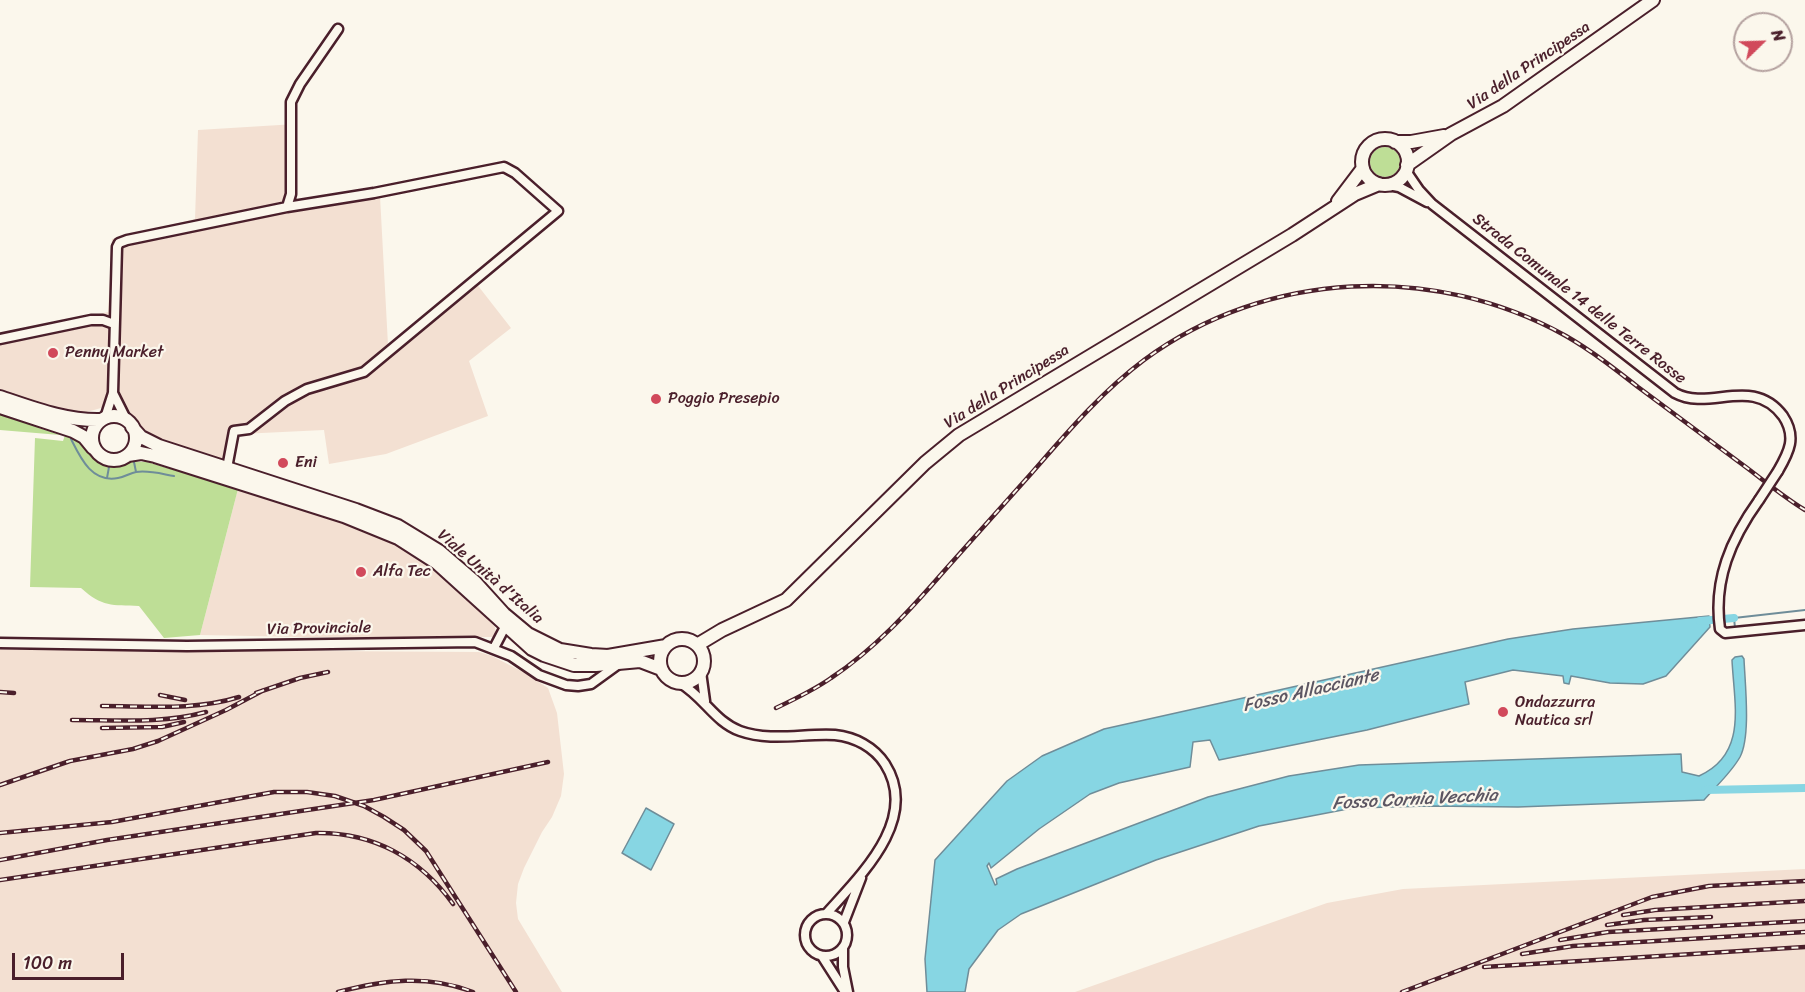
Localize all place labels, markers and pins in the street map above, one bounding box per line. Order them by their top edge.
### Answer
place label: Penny Market [65,343,163,363]
marker: Penny Market [46,346,60,360]
place label: Poggio Presepio [668,389,780,409]
marker: Poggio Presepio [649,392,663,406]
place label: Eni [295,453,317,473]
marker: Eni [276,456,290,470]
place label: Alfa Tec [373,562,431,582]
marker: Alfa Tec [354,565,368,579]
place label: Ondazzurra Nautica srl [1515,693,1595,731]
marker: Ondazzurra Nautica srl [1496,705,1510,719]

